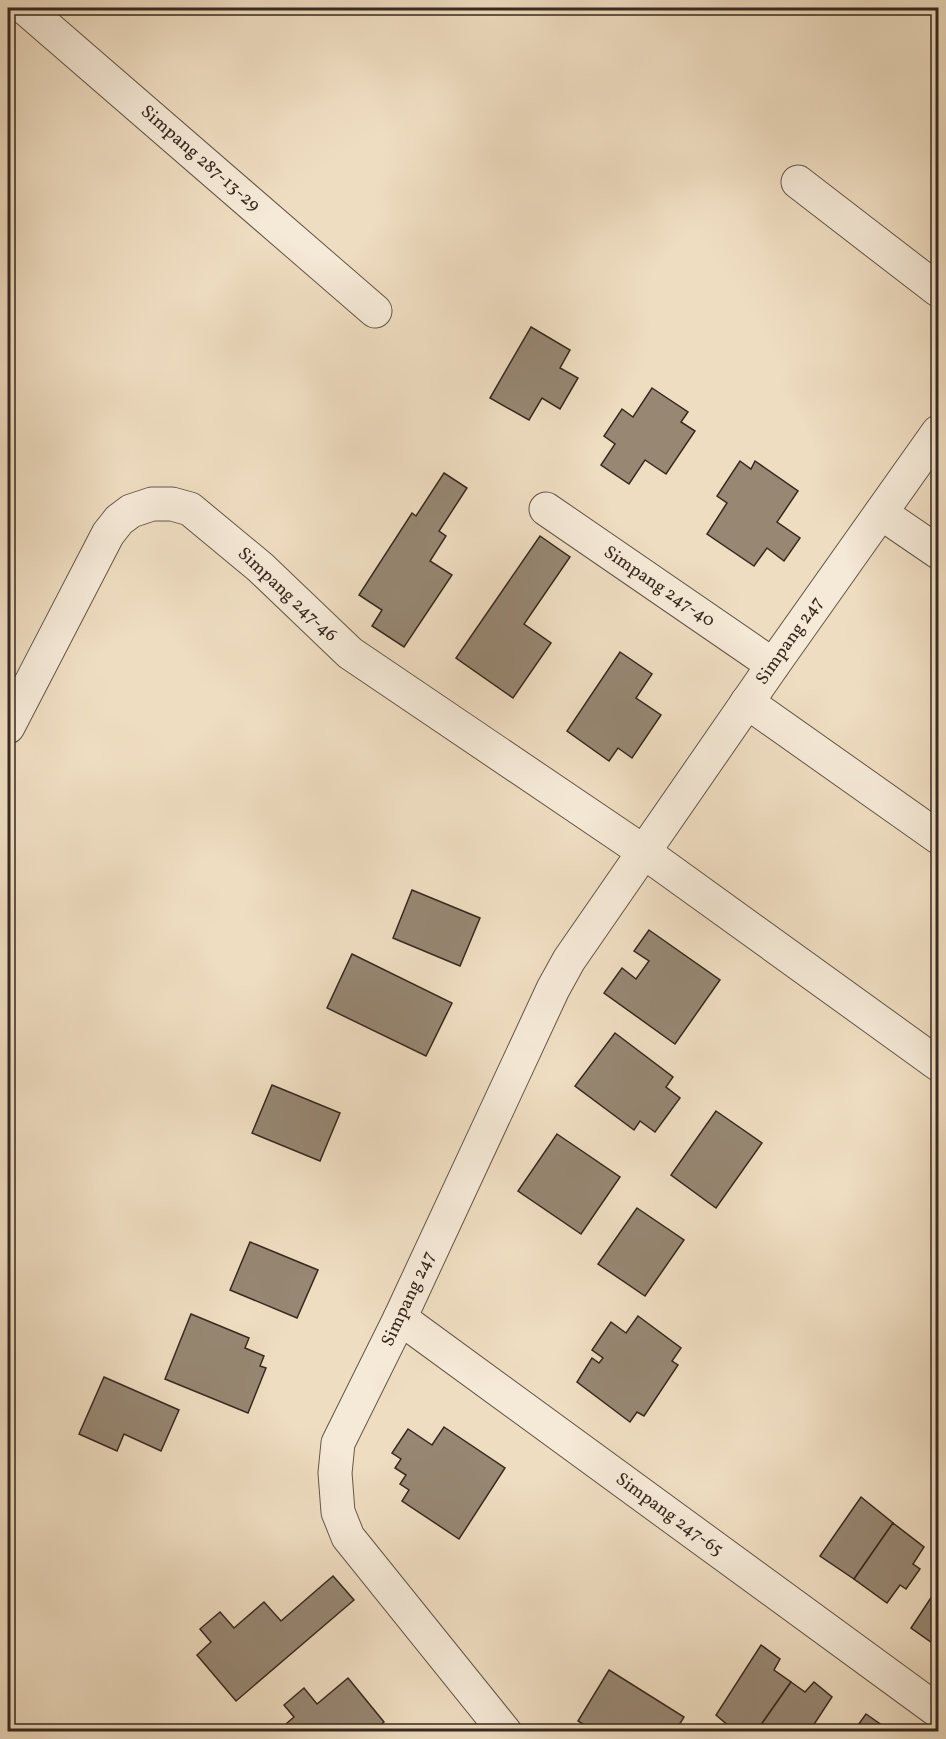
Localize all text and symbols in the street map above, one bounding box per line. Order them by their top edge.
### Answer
street label: Simpang 287-13-29 [135,100,265,218]
street label: Simpang 247-40 [598,540,720,634]
street label: Simpang 247-46 [232,542,342,648]
street label: Simpang 247 [750,592,830,690]
street label: Simpang 247 [376,1247,442,1351]
street label: Simpang 247-65 [610,1467,728,1563]

